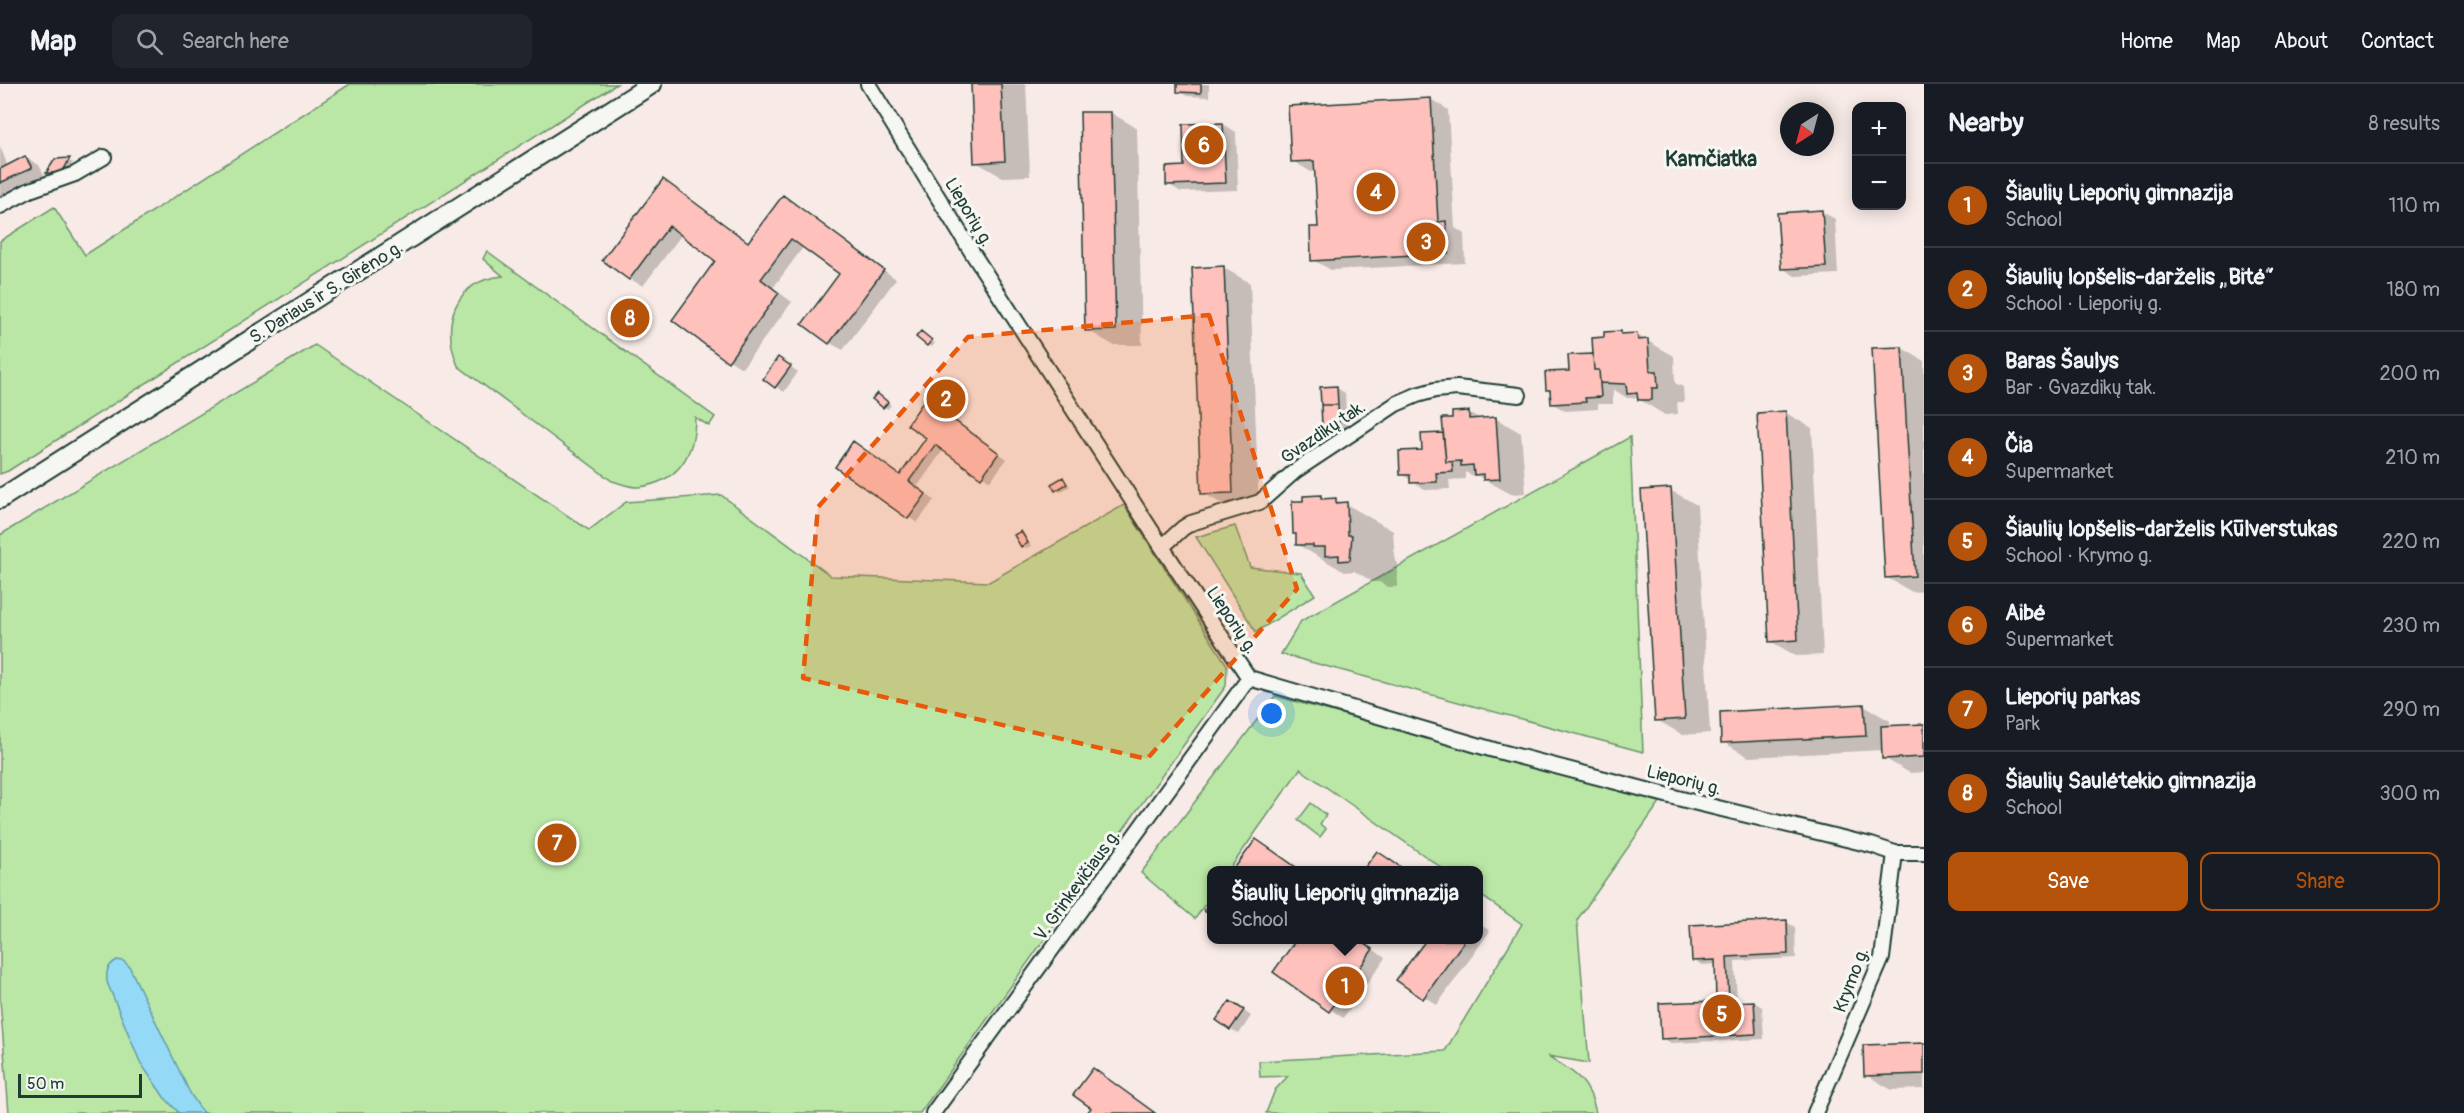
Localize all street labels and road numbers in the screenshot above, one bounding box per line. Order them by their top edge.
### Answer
street label: Lieporių g. [939,174,998,251]
street label: S. Dariaus ir S. Girėno g. [245,236,407,349]
street label: Gvazdikų tak. [1276,396,1370,469]
street label: Lieporių g. [1201,582,1262,658]
street label: Lieporių g. [1644,760,1724,801]
street label: V. Grinkevičiaus g. [1029,825,1126,945]
street label: Krymo g. [1829,945,1874,1016]

